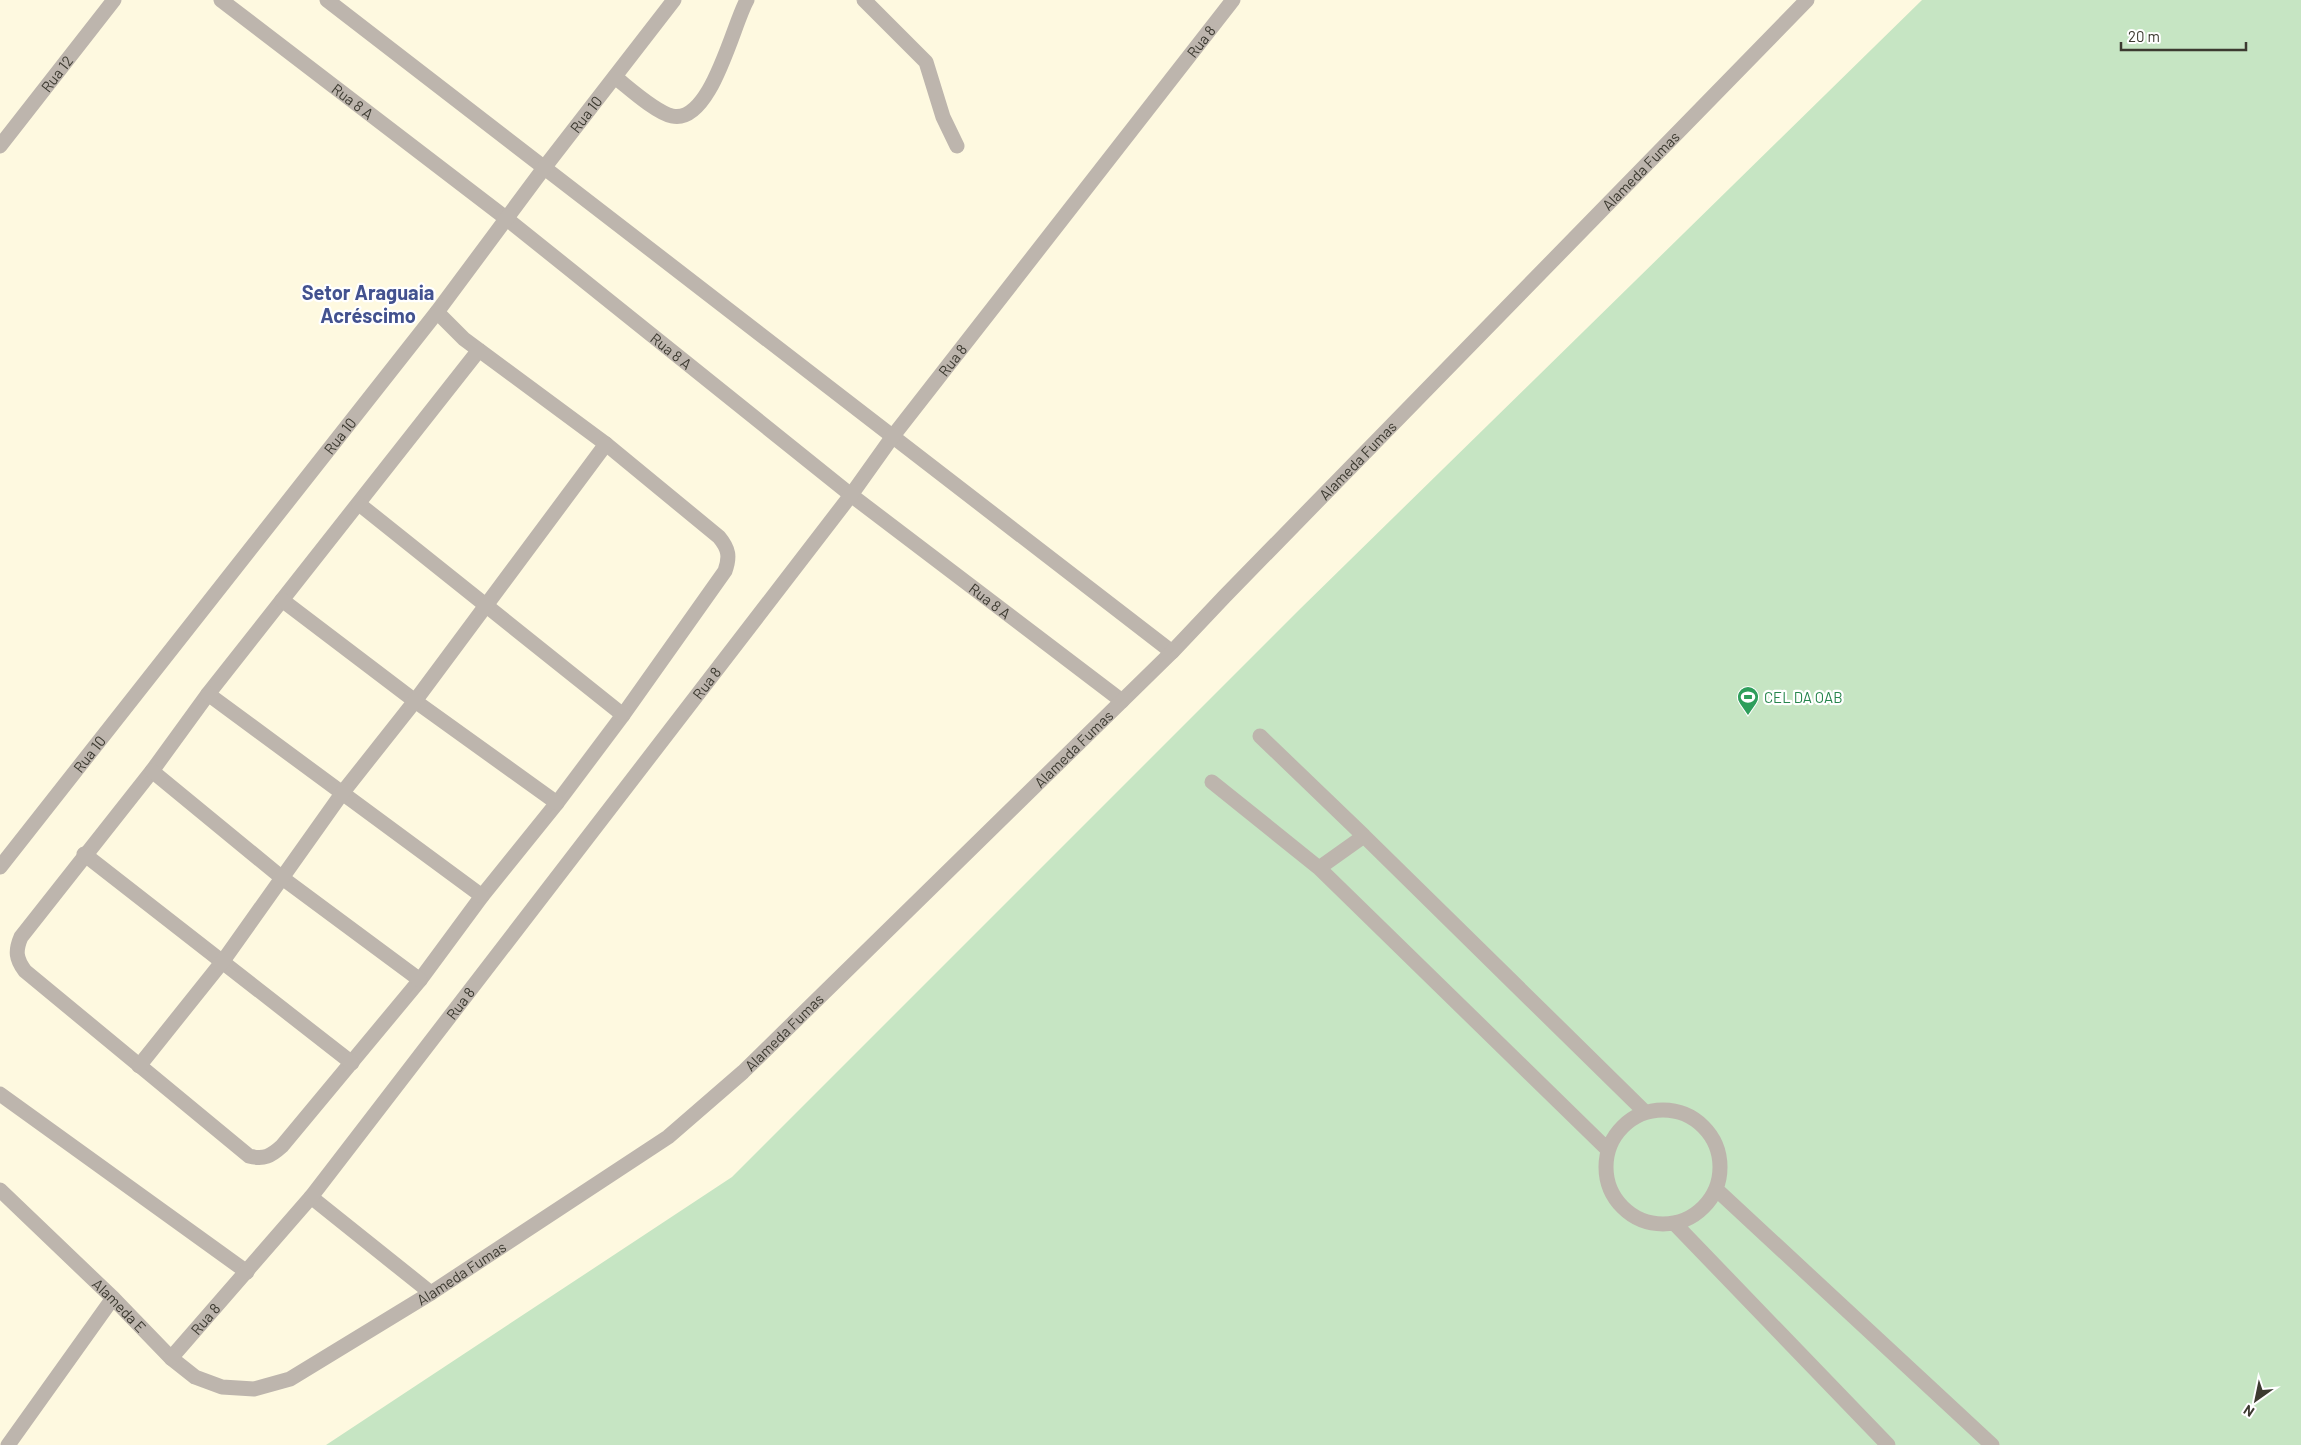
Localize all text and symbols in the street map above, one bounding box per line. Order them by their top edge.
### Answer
scale bar [2121,20,2246,52]
street label: Rua 8 [1183,22,1219,61]
text: 20 m [2128,27,2160,45]
street label: Rua 12 [37,52,76,95]
street label: Rua 8 A [328,79,377,123]
street label: Rua 10 [566,92,606,136]
street label: Alameda Fumas [1598,127,1683,214]
district label: Setor Araguaia Acréscimo [302,280,434,327]
street label: Rua 8 A [647,329,696,373]
street label: Rua 8 [934,340,970,379]
street label: Rua 10 [320,414,360,458]
street label: Alameda Fumas [1315,417,1400,503]
street label: Rua 8 A [966,579,1015,622]
street label: Rua 8 [688,663,725,703]
sports icon: CEL DA OAB [1736,685,1760,716]
place label: CEL DA OAB [1764,688,1843,706]
street label: Alameda Fumas [1030,706,1116,791]
street label: Rua 10 [69,732,109,776]
street label: Rua 8 [442,983,478,1023]
street label: Alameda Fumas [741,989,827,1074]
street label: Alameda Fumas [413,1237,509,1309]
street label: Alameda E [89,1275,150,1336]
street label: Rua 8 [187,1299,224,1338]
north arrow [2231,1375,2281,1425]
text: N [2240,1402,2257,1421]

